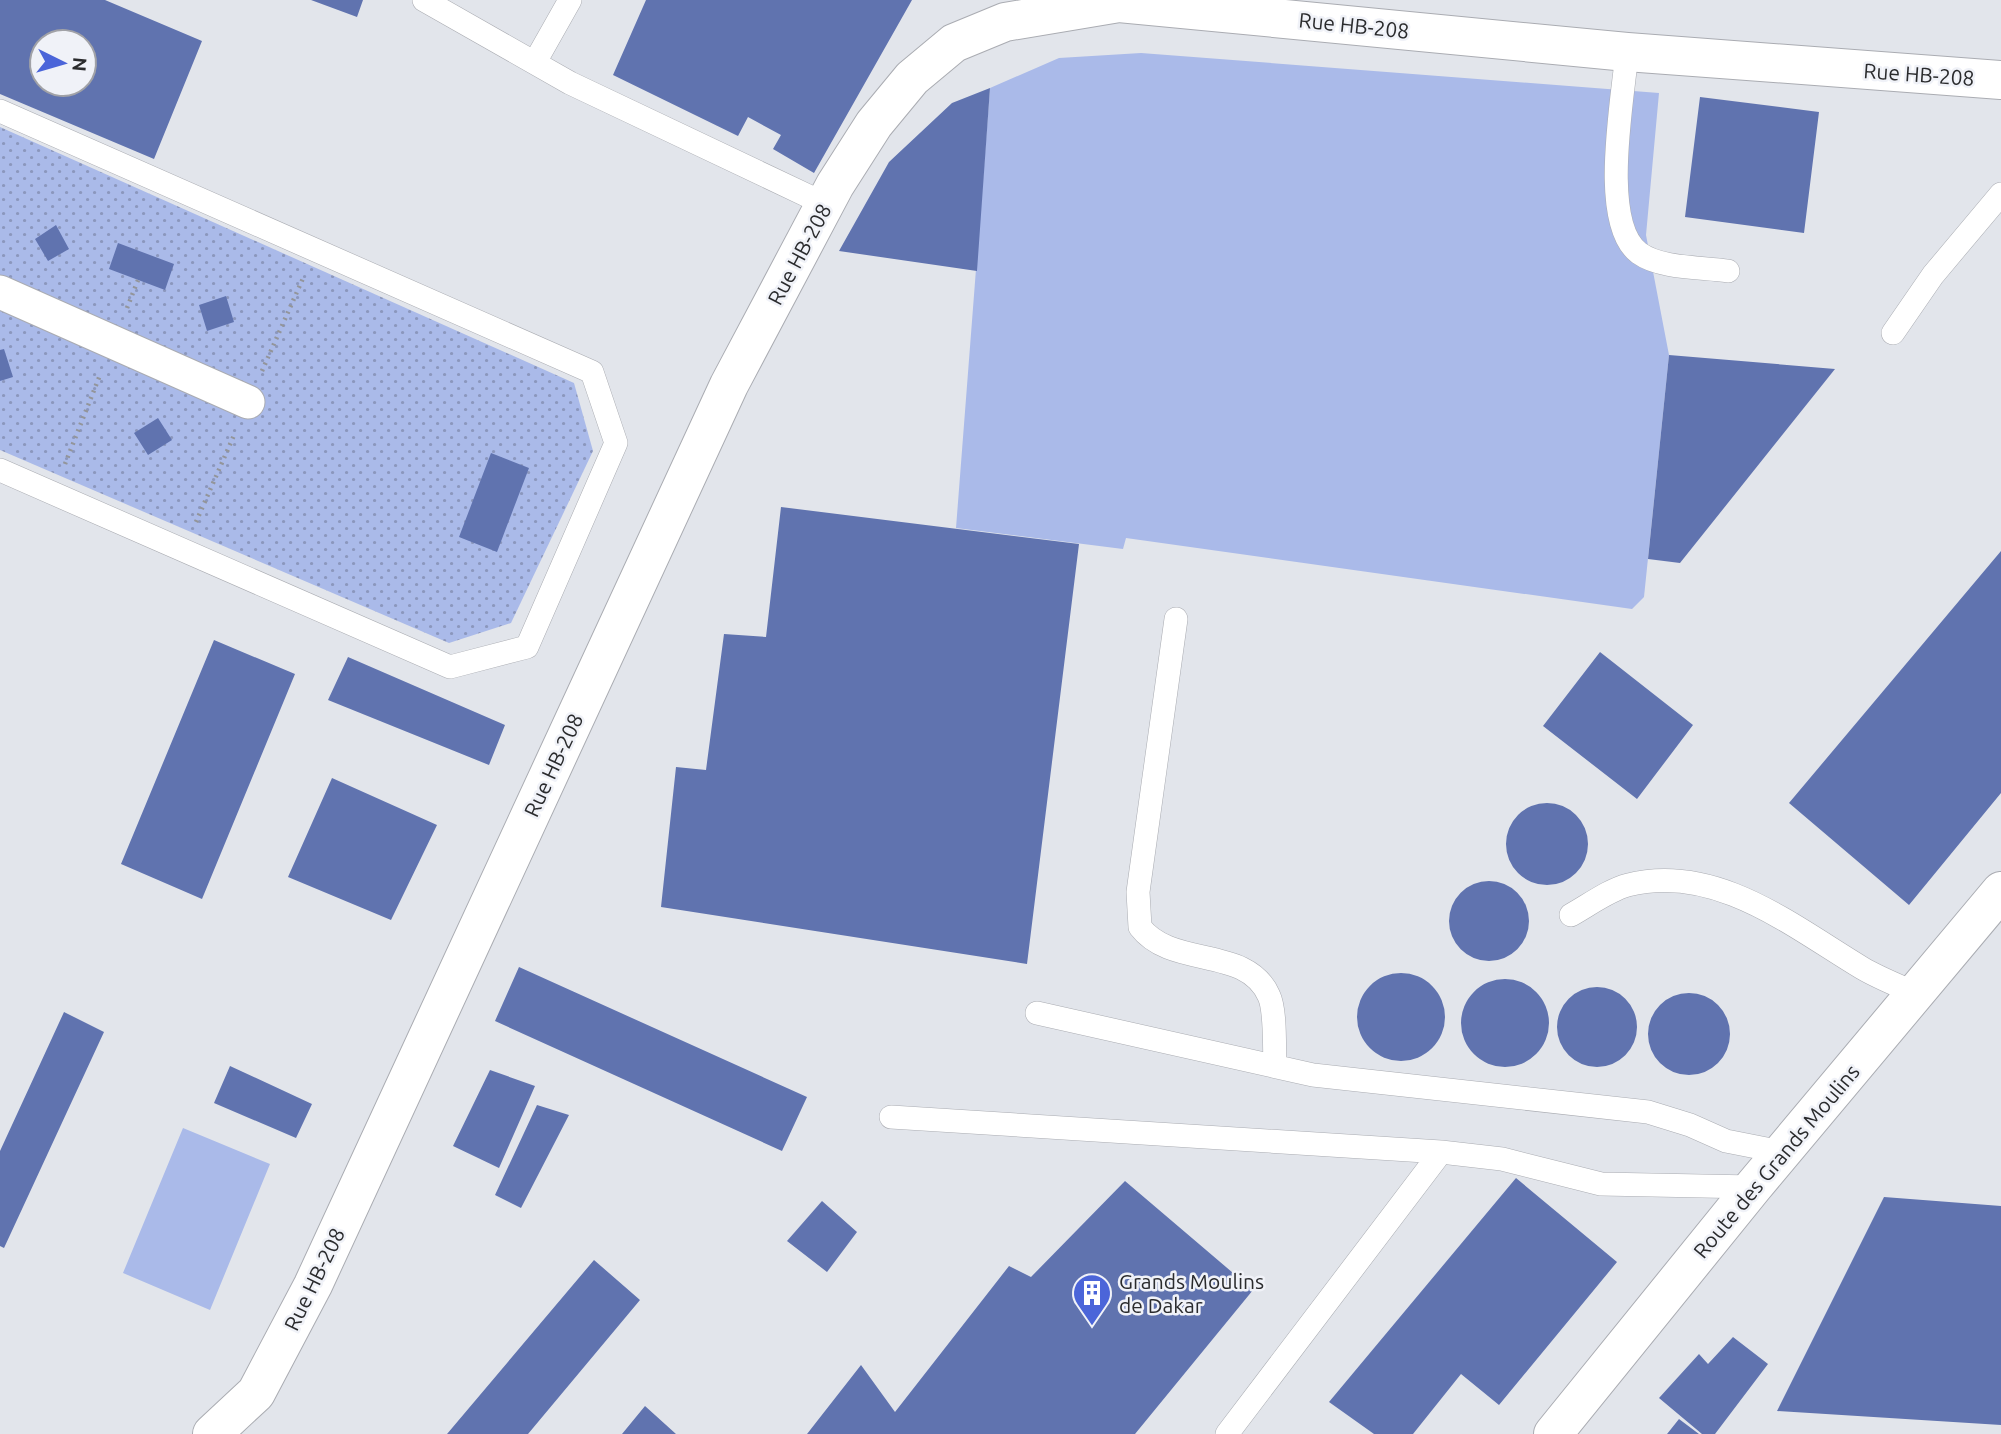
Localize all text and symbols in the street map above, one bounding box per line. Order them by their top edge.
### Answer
street label: Rue HB-208 [1298,7,1410,43]
north arrow [28,28,98,98]
text: N [68,56,92,73]
street label: Rue HB-208 [1863,58,1975,90]
street label: Rue HB-208 [762,199,836,309]
street label: Rue HB-208 [519,710,587,820]
street label: Route des Grands Moulins [1688,1060,1864,1262]
street label: Rue HB-208 [279,1224,349,1334]
place label: Grands Moulins de Dakar [1119,1269,1264,1317]
building icon: Grands Moulins de Dakar [1071,1272,1113,1327]

